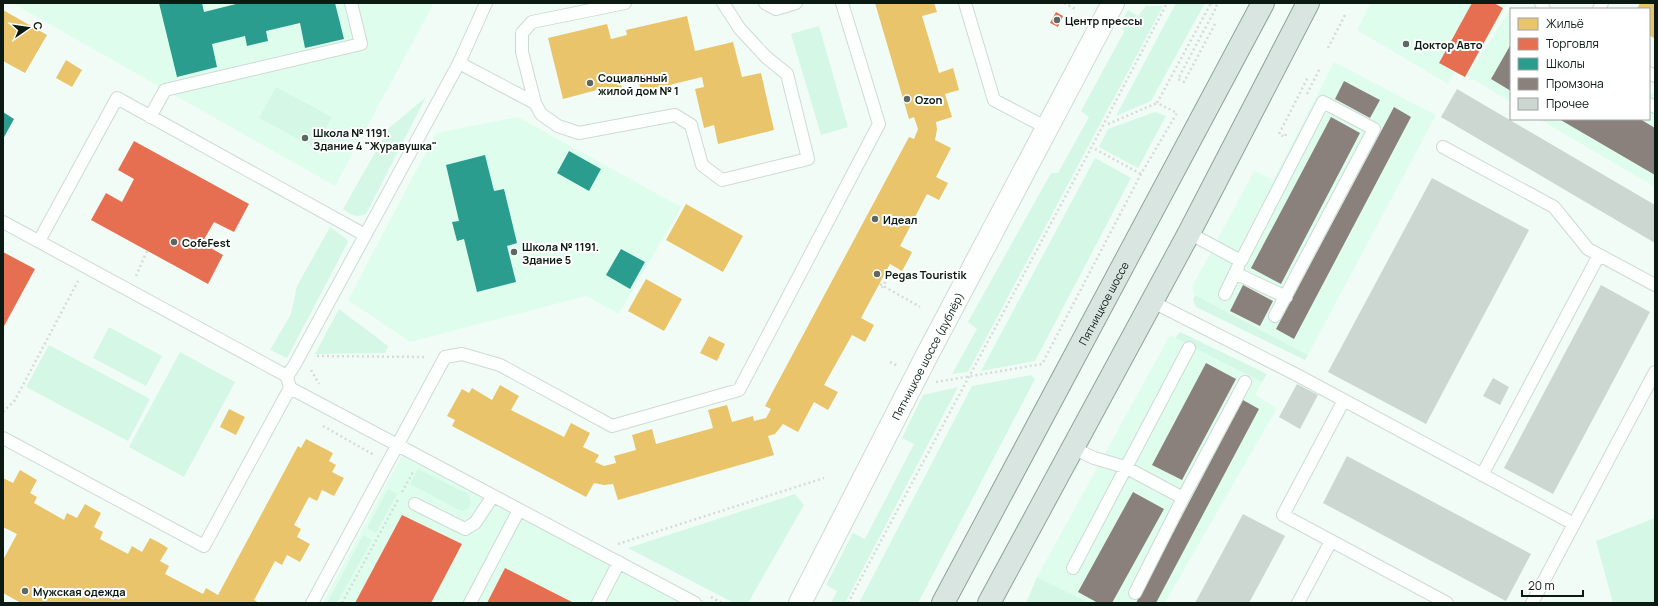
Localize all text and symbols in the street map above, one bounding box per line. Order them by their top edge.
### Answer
north arrow [8,8,48,48]
legend [1510,8,1650,120]
place label: Центр прессы [1065,13,1142,28]
marker: Центр прессы [1052,15,1062,25]
text: Жильё [1546,15,1584,32]
text: С [30,20,46,31]
text: Торговля [1546,35,1599,52]
place label: Доктор Авто [1414,37,1483,52]
marker: Доктор Авто [1401,39,1411,49]
text: Школы [1546,55,1585,72]
place label: Социальный жилой дом № 1 [598,70,679,98]
text: Промзона [1546,75,1604,92]
marker: Социальный жилой дом № 1 [585,78,595,88]
place label: Ozon [915,92,942,107]
marker: Ozon [902,94,912,104]
text: Прочее [1546,95,1589,112]
place label: Школа № 1191. Здание 4 "Журавушка" [313,125,437,153]
marker: Школа № 1191. Здание 4 "Журавушка" [300,133,310,143]
place label: Идеал [883,212,917,227]
marker: Идеал [870,214,880,224]
place label: CofeFest [182,235,231,250]
marker: CofeFest [169,237,179,247]
place label: Школа № 1191. Здание 5 [522,239,599,267]
marker: Школа № 1191. Здание 5 [509,247,519,257]
street label: Пятницкое шоссе [1075,258,1132,347]
place label: Pegas Touristik [885,267,968,282]
marker: Pegas Touristik [872,269,882,279]
street label: Пятницкое шоссе (дублёр) [888,289,967,422]
scale bar [1522,572,1583,598]
text: 20 m [1528,577,1555,594]
place label: Мужская одежда [33,584,126,599]
marker: Мужская одежда [20,586,30,596]

